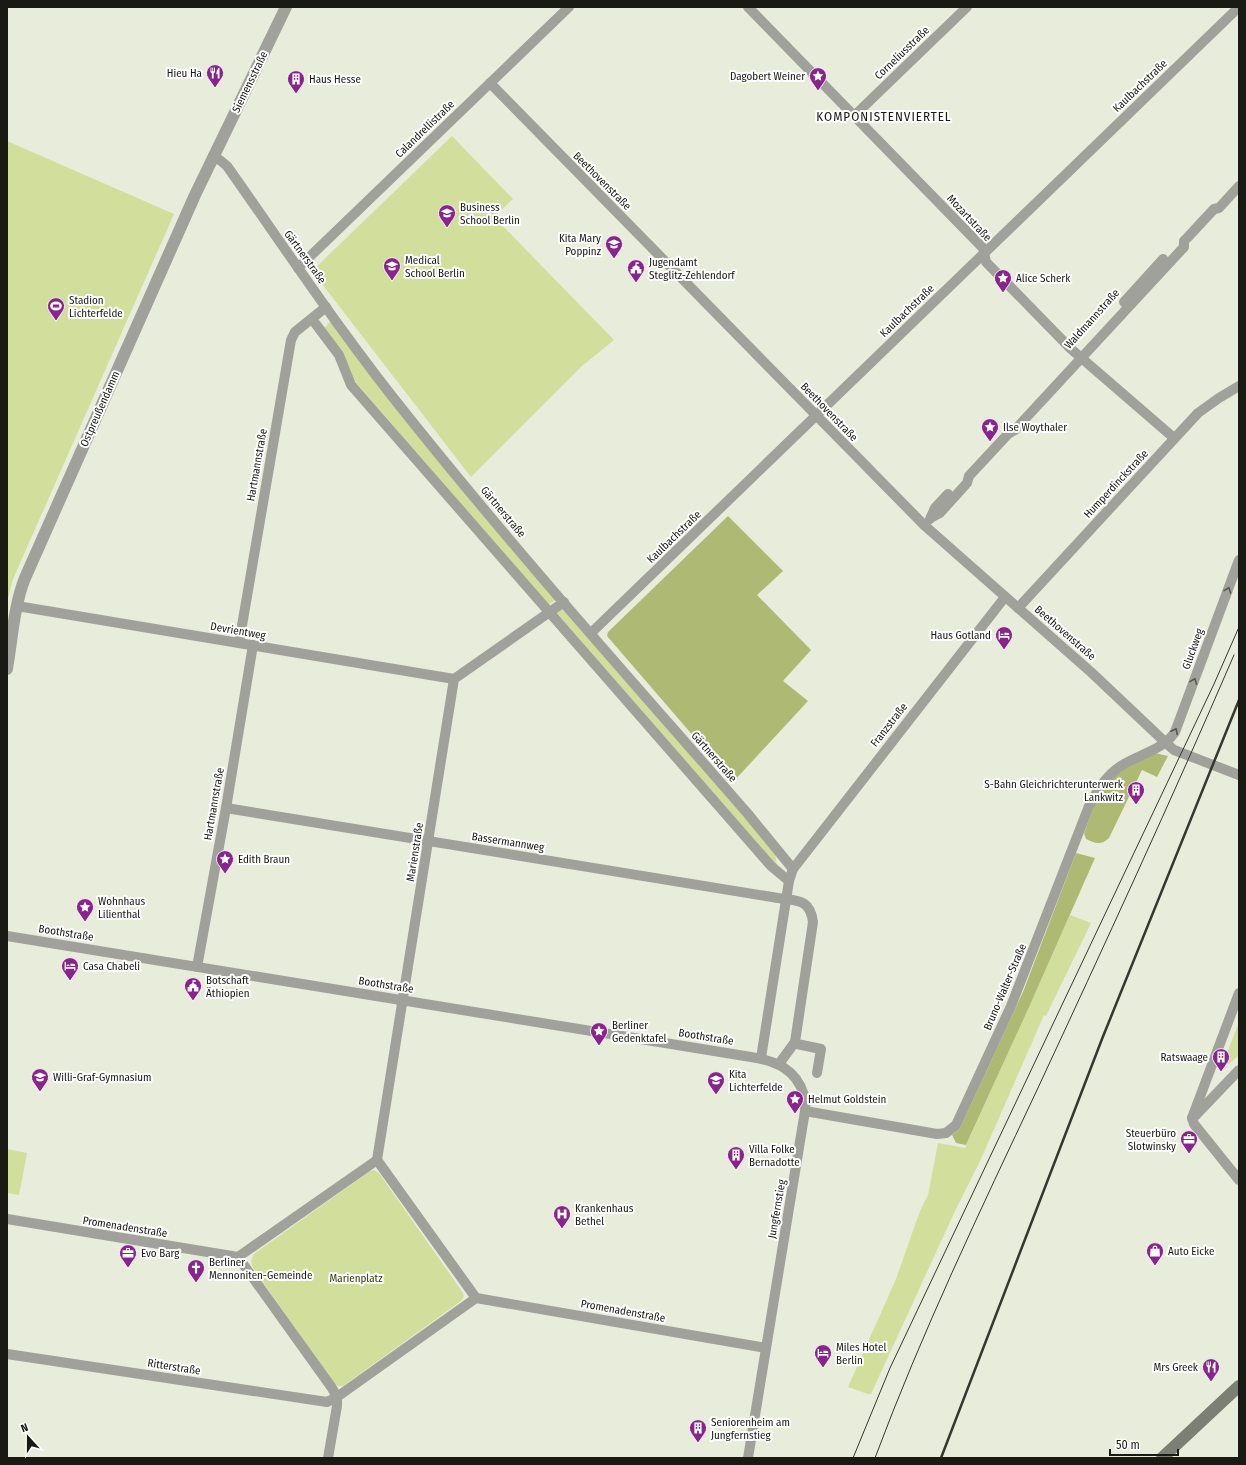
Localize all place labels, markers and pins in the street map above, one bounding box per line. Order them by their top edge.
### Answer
restaurant icon: Hieu Ha [205,63,225,88]
place icon: Dagobert Weiner [808,66,828,91]
place label: Hieu Ha [167,67,202,80]
building icon: Haus Hesse [286,69,306,94]
place label: Dagobert Weiner [730,70,805,83]
place label: Haus Hesse [309,73,361,86]
place label: Business School Berlin [460,201,520,227]
school or university icon: Business School Berlin [437,203,457,228]
place label: Kita Mary Poppinz [559,232,602,258]
school or university icon: Kita Mary Poppinz [604,234,624,259]
place label: Medical School Berlin [405,254,465,280]
school or university icon: Medical School Berlin [382,256,402,281]
place label: Jugendamt Steglitz-Zehlendorf [649,256,735,282]
public building icon: Jugendamt Steglitz-Zehlendorf [626,258,646,283]
place icon: Alice Scherk [993,268,1013,293]
place label: Alice Scherk [1016,272,1071,285]
place label: Stadion Lichterfelde [69,294,123,320]
sports icon: Stadion Lichterfelde [46,296,66,321]
place icon: Ilse Woythaler [980,417,1000,442]
place label: Ilse Woythaler [1003,421,1067,434]
hotel icon: Haus Gotland [994,625,1014,650]
place label: Haus Gotland [930,629,991,642]
place label: S-Bahn Gleichrichterunterwerk Lankwitz [984,778,1124,804]
building icon: S-Bahn Gleichrichterunterwerk Lankwitz [1126,780,1146,805]
place icon: Edith Braun [215,849,235,874]
place label: Edith Braun [238,853,290,866]
place label: Wohnhaus Lilienthal [98,895,145,921]
place icon: Wohnhaus Lilienthal [75,897,95,922]
hotel icon: Casa Chabeli [60,956,80,981]
place label: Casa Chabeli [83,960,140,973]
place label: Botschaft Äthiopien [206,974,250,1000]
public building icon: Botschaft Äthiopien [183,976,203,1001]
place label: Berliner Gedenktafel [612,1019,667,1045]
place icon: Berliner Gedenktafel [589,1021,609,1046]
building icon: Ratswaage [1211,1047,1231,1072]
place label: Ratswaage [1160,1051,1208,1064]
school or university icon: Willi-Graf-Gymnasium [30,1067,50,1092]
place label: Kita Lichterfelde [729,1068,783,1094]
school or university icon: Kita Lichterfelde [706,1070,726,1095]
place label: Willi-Graf-Gymnasium [53,1071,152,1084]
place icon: Helmut Goldstein [785,1089,805,1114]
place label: Helmut Goldstein [808,1093,886,1106]
place label: Steuerbüro Slotwinsky [1126,1127,1176,1153]
office icon: Steuerbüro Slotwinsky [1179,1129,1199,1154]
place label: Villa Folke Bernadotte [749,1143,800,1169]
building icon: Villa Folke Bernadotte [726,1145,746,1170]
place label: Krankenhaus Bethel [575,1202,634,1228]
hospital icon: Krankenhaus Bethel [552,1204,572,1229]
shop icon: Auto Eicke [1145,1241,1165,1266]
office icon: Evo Barg [118,1243,138,1268]
place label: Auto Eicke [1168,1245,1214,1258]
place label: Evo Barg [141,1247,180,1260]
place label: Berliner Mennoniten-Gemeinde [209,1256,312,1282]
church icon: Berliner Mennoniten-Gemeinde [186,1258,206,1283]
place label: Miles Hotel Berlin [836,1341,886,1367]
hotel icon: Miles Hotel Berlin [813,1343,833,1368]
restaurant icon: Mrs Greek [1201,1357,1221,1382]
place label: Mrs Greek [1153,1361,1199,1374]
place label: Seniorenheim am Jungfernstieg [711,1416,790,1442]
building icon: Seniorenheim am Jungfernstieg [688,1418,708,1443]

